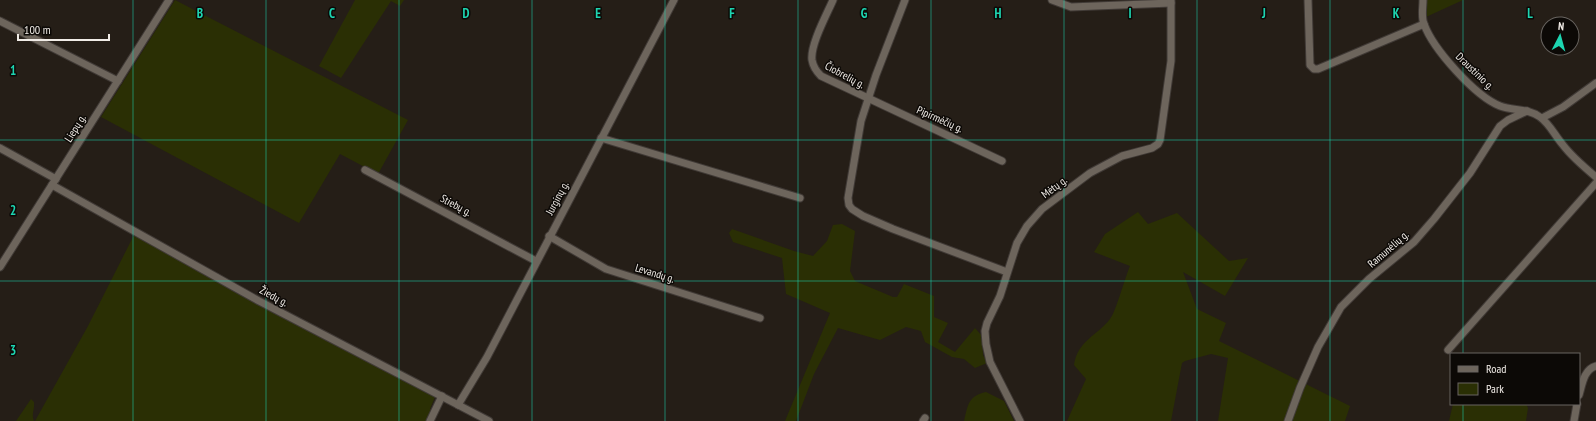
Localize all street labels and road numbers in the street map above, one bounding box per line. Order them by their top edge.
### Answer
street label: Draustinio g. [1453,49,1497,93]
street label: Čiobrelių g. [823,59,867,91]
street label: Pipirmėčių g. [915,103,965,135]
street label: Liepų g. [61,111,89,144]
street label: Mėtų g. [1038,173,1070,201]
street label: Jurginų g. [542,179,572,218]
street label: Stiebų g. [438,191,474,219]
street label: Ramunėlių g. [1365,227,1411,271]
street label: Levandų g. [634,260,676,286]
street label: Žiedų g. [257,283,291,309]

